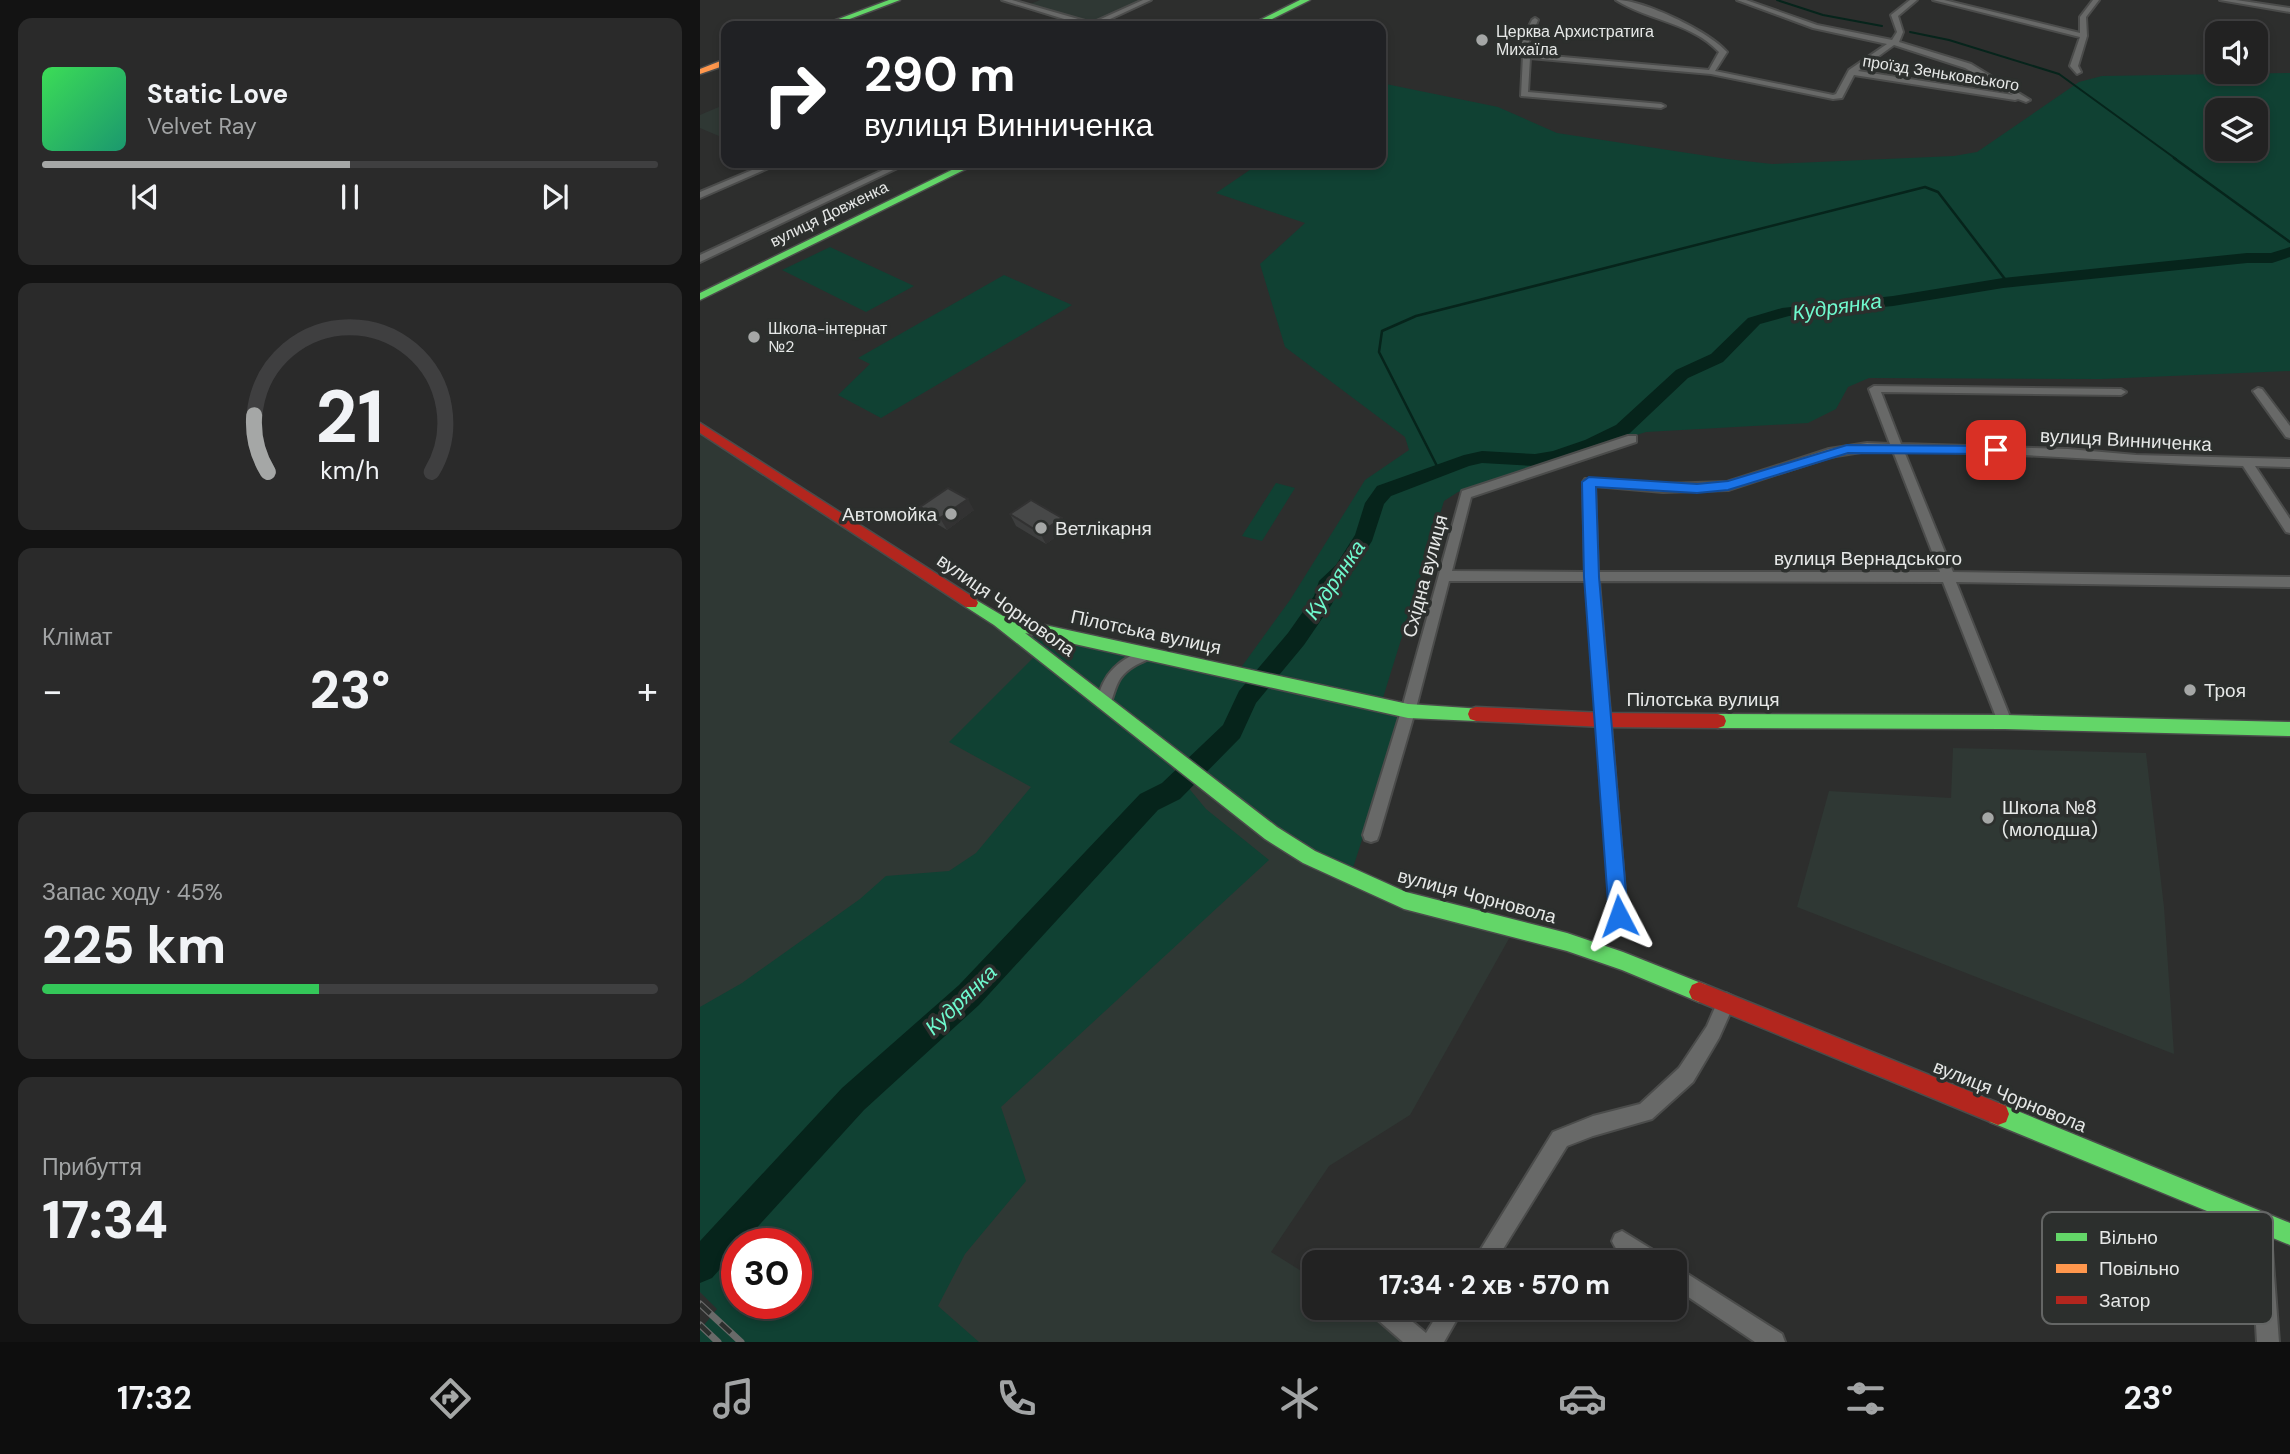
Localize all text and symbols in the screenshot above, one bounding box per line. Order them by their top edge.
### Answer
place label: Церква Архистратига Михаїла [1496,21,1654,60]
map controls [2205,21,2268,161]
button: sound [2205,21,2268,84]
marker: Церква Архистратига Михаїла [1474,32,1490,48]
text: 290 m [864,42,1015,106]
icon: right [749,49,840,140]
street label: проїзд Зеньковського [1861,50,2021,96]
text: Static Love [147,77,288,111]
button: layers [2205,98,2268,161]
text: вулиця Винниченка [864,104,1153,146]
text: Velvet Ray [147,111,257,141]
street label: вулиця Довженка [766,176,892,252]
icon: previous [126,178,164,216]
icon: pause [331,178,369,216]
icon: next [536,178,574,216]
water label: Кудрянка [1790,287,1884,327]
place label: Школа-інтернат №2 [768,318,888,357]
marker: Школа-інтернат №2 [746,329,762,345]
text: 21 [316,371,384,466]
pin [1966,420,2026,480]
street label: вулиця Винниченка [2040,423,2213,457]
icon: arrive [1977,431,2015,469]
text: km/h [320,454,380,487]
place label: Автомойка [842,502,937,527]
marker: Автомойка [943,506,959,522]
street label: Східна вулиця [1397,512,1453,640]
place label: Ветлікарня [1055,516,1152,541]
marker: Ветлікарня [1033,520,1049,536]
water label: Кудрянка [1298,535,1372,625]
street label: вулиця Вернадського [1774,546,1962,571]
street label: вулиця Чорновола [932,548,1080,662]
street label: Пілотська вулиця [1068,604,1224,660]
text: Клімат [42,622,113,652]
text: 23° [310,656,390,724]
text: − [42,666,63,716]
text: + [637,666,658,716]
place label: Троя [2204,678,2246,703]
marker: Троя [2182,682,2198,698]
street label: Пілотська вулиця [1626,687,1780,712]
place label: Школа №8 (молодша) [2002,795,2098,842]
marker: Школа №8 (молодша) [1980,810,1996,826]
street label: вулиця Чорновола [1395,863,1559,929]
text: Запас ходу · 45% [42,877,223,907]
position arrow [1582,879,1656,953]
text: 225 km [42,911,226,979]
water label: Кудрянка [919,959,1003,1041]
street label: вулиця Чорновола [1930,1054,2091,1138]
text: Прибуття [42,1152,142,1182]
text: 17:34 [42,1186,168,1254]
legend [2042,1212,2273,1324]
text: Вільно [2099,1225,2158,1250]
speed limit sign: 30 [721,1228,812,1319]
text: Повільно [2099,1256,2180,1281]
text: 17:34 · 2 хв · 570 m [1379,1268,1610,1302]
text: Затор [2099,1288,2150,1313]
icon: directions [426,1374,475,1423]
icon: music [709,1374,758,1423]
icon: phone [992,1374,1041,1423]
icon: climate [1275,1374,1324,1423]
icon: car [1558,1374,1607,1423]
icon: filters [1841,1374,1890,1423]
text: 17:32 [117,1377,192,1419]
text: 23° [2124,1377,2173,1419]

